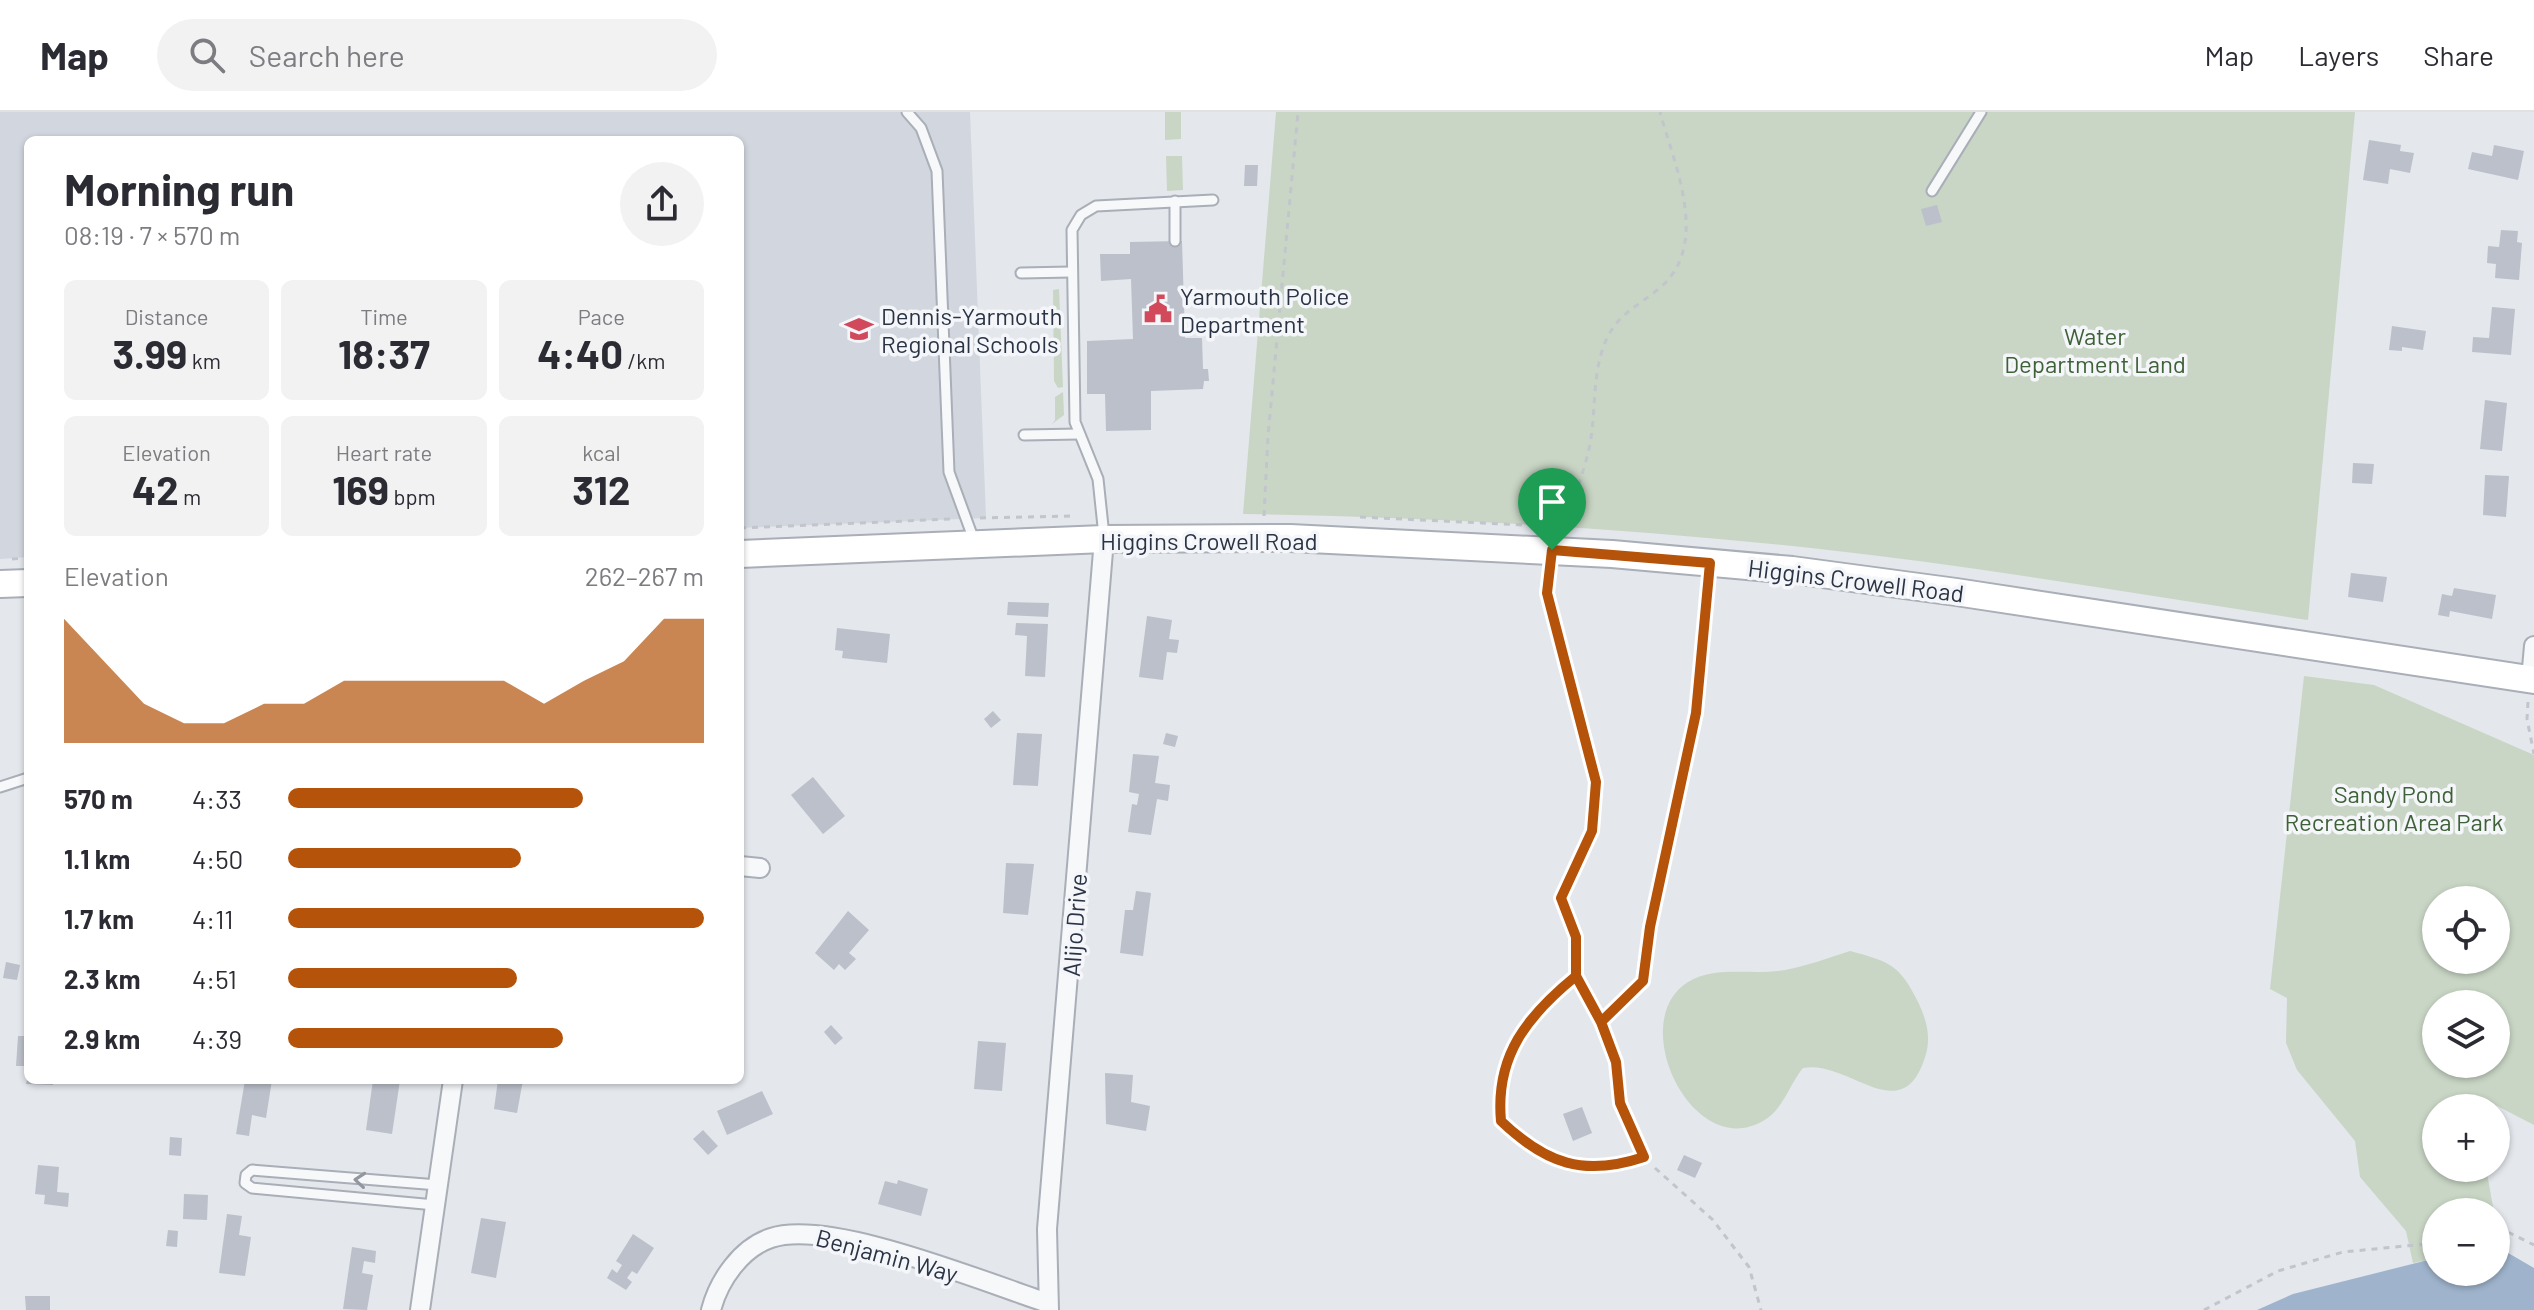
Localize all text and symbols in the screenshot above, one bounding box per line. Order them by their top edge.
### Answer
search box [157,19,717,91]
text: Map [40,32,109,78]
icon: search [185,33,229,77]
text: Search here [249,37,405,73]
text: Map [2204,38,2254,72]
text: Layers [2298,38,2379,72]
text: Share [2423,38,2494,72]
text: Morning run [64,162,294,215]
button: share [620,162,704,246]
text: 08:19 · 7 × 570 m [64,219,240,250]
place label: Yarmouth Police Department [1180,281,1349,338]
public building icon: Yarmouth Police Department [1143,294,1173,324]
place label: Dennis-Yarmouth Regional Schools [881,301,1062,358]
text: Distance [125,303,209,329]
text: Time [360,303,408,329]
text: Pace [578,303,625,329]
school or university icon: Dennis-Yarmouth Regional Schools [844,314,874,344]
park label: Water Department Land [2004,321,2186,378]
text: 3.99 [112,329,187,377]
text: 18:37 [338,329,430,377]
text: 4:40 [537,329,623,377]
text: km [187,347,221,373]
text: /km [623,347,665,373]
text: Elevation [122,439,211,465]
text: Heart rate [336,439,432,465]
text: kcal [582,439,621,465]
text: 42 [132,465,179,513]
text: 169 [332,465,389,513]
text: 312 [572,465,630,513]
pin [1518,468,1586,550]
icon: arrive [1530,480,1574,524]
text: m [179,483,201,509]
text: bpm [389,483,436,509]
street label: Higgins Crowell Road [1100,526,1318,555]
street label: Higgins Crowell Road [1746,552,1966,608]
text: Elevation [64,560,169,591]
text: 262–267 m [585,560,704,591]
park label: Sandy Pond Recreation Area Park [2284,779,2504,836]
text: 570 m [64,783,133,814]
text: 4:33 [192,783,242,814]
text: 1.1 km [64,843,130,874]
text: 4:50 [192,843,243,874]
street label: Alijo Drive [1056,872,1092,978]
map controls [2422,886,2510,1286]
button: locate [2422,886,2510,974]
text: 1.7 km [64,903,134,934]
text: 4:11 [192,903,233,934]
text: 2.3 km [64,963,140,994]
text: 4:51 [192,963,237,994]
button: layers [2422,990,2510,1078]
text: 2.9 km [64,1023,140,1054]
text: 4:39 [192,1023,242,1054]
button: + [2422,1094,2510,1182]
one-way arrow [353,1172,366,1189]
button: − [2422,1198,2510,1286]
street label: Benjamin Way [813,1222,961,1288]

